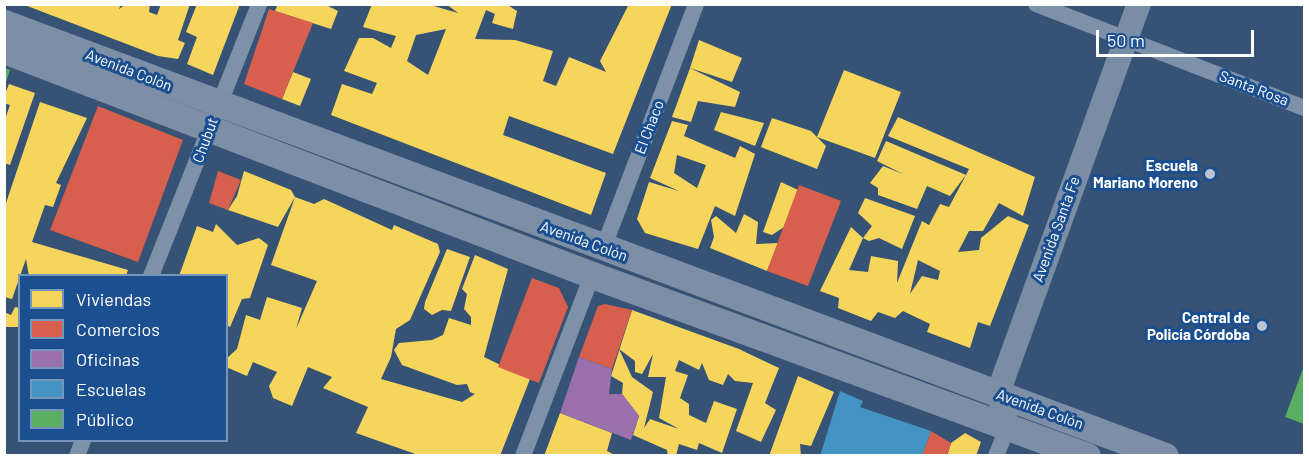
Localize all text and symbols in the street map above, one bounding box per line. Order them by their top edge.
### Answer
scale bar [1099,18,1256,56]
text: 50 m [1107,29,1145,51]
street label: Avenida Colón [83,45,175,95]
street label: Santa Rosa [1217,67,1291,109]
street label: El Chaco [631,97,667,157]
street label: Chubut [189,115,221,165]
place label: Escuela Mariano Moreno [1093,156,1198,191]
marker: Escuela Mariano Moreno [1203,167,1217,181]
street label: Avenida Santa Fe [1029,174,1083,284]
street label: Avenida Colón [538,217,630,265]
legend [18,274,228,442]
text: Viviendas [76,288,151,310]
place label: Central de Policía Córdoba [1147,308,1250,343]
text: Comercios [76,318,160,340]
marker: Central de Policía Córdoba [1255,319,1269,333]
text: Oficinas [76,348,140,370]
text: Escuelas [76,378,146,400]
street label: Avenida Colón [994,385,1086,433]
text: Público [76,408,134,430]

